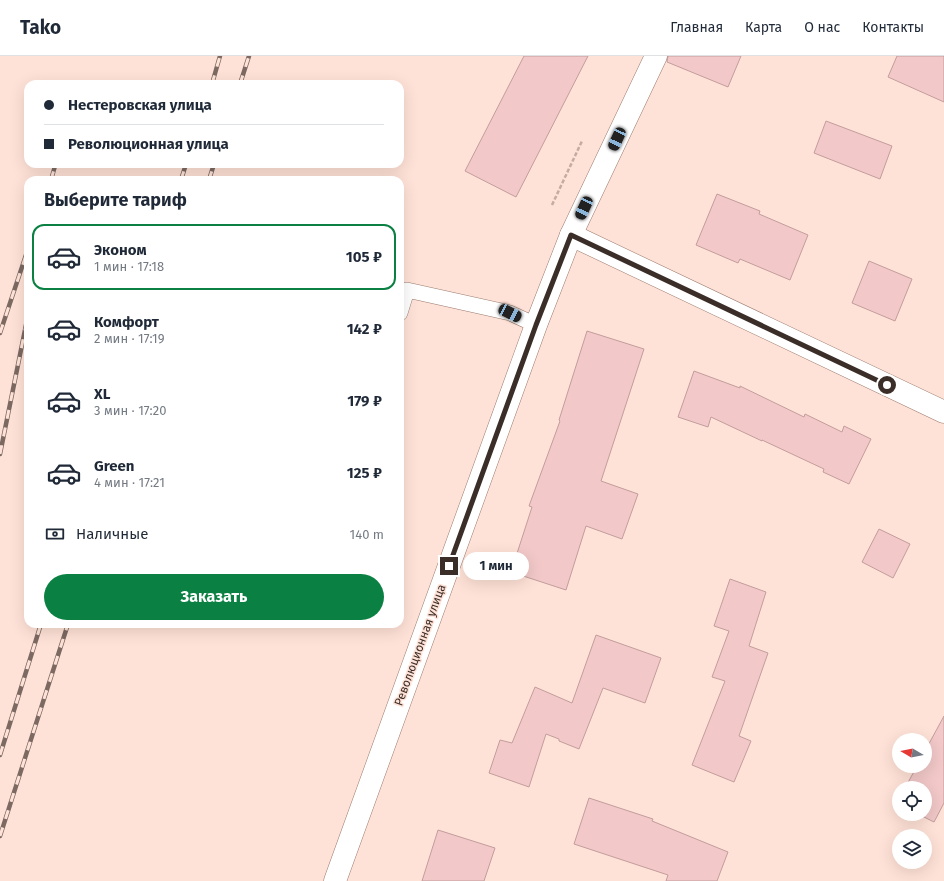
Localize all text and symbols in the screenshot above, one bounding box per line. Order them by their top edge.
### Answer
text: Tako [20,16,61,39]
text: Главная [670,19,723,36]
text: Карта [745,19,782,36]
text: О нас [804,19,840,36]
text: Контакты [862,19,924,36]
text: Нестеровская улица [68,96,212,114]
car [606,126,628,152]
text: Революционная улица [68,135,229,153]
text: Выберите тариф [44,189,187,211]
car [573,195,595,221]
icon: car [46,239,82,275]
text: Эконом [94,241,147,259]
text: 105 ₽ [346,248,382,266]
text: 1 мин · 17:18 [94,259,164,274]
car [497,302,523,324]
icon: car [46,311,82,347]
text: Комфорт [94,313,159,331]
text: 142 ₽ [347,320,382,338]
text: 2 мин · 17:19 [94,331,165,346]
route start [878,376,896,394]
icon: car [46,383,82,419]
text: XL [94,385,110,403]
text: 179 ₽ [347,392,382,410]
text: 3 мин · 17:20 [94,403,166,418]
icon: car [46,455,82,491]
text: Green [94,457,134,475]
text: 125 ₽ [347,464,382,482]
text: 4 мин · 17:21 [94,475,165,490]
icon: cash [44,523,66,545]
text: Наличные [76,525,148,543]
text: 140 m [350,527,384,542]
callout: 1 мин [463,552,529,580]
route end [440,557,458,575]
text: 1 мин [479,558,513,573]
button: Заказать [44,574,384,620]
street label: Революционная улица [391,582,449,708]
north arrow [892,733,932,773]
map controls [892,733,932,869]
button: locate [892,781,932,821]
button: layers [892,829,932,869]

